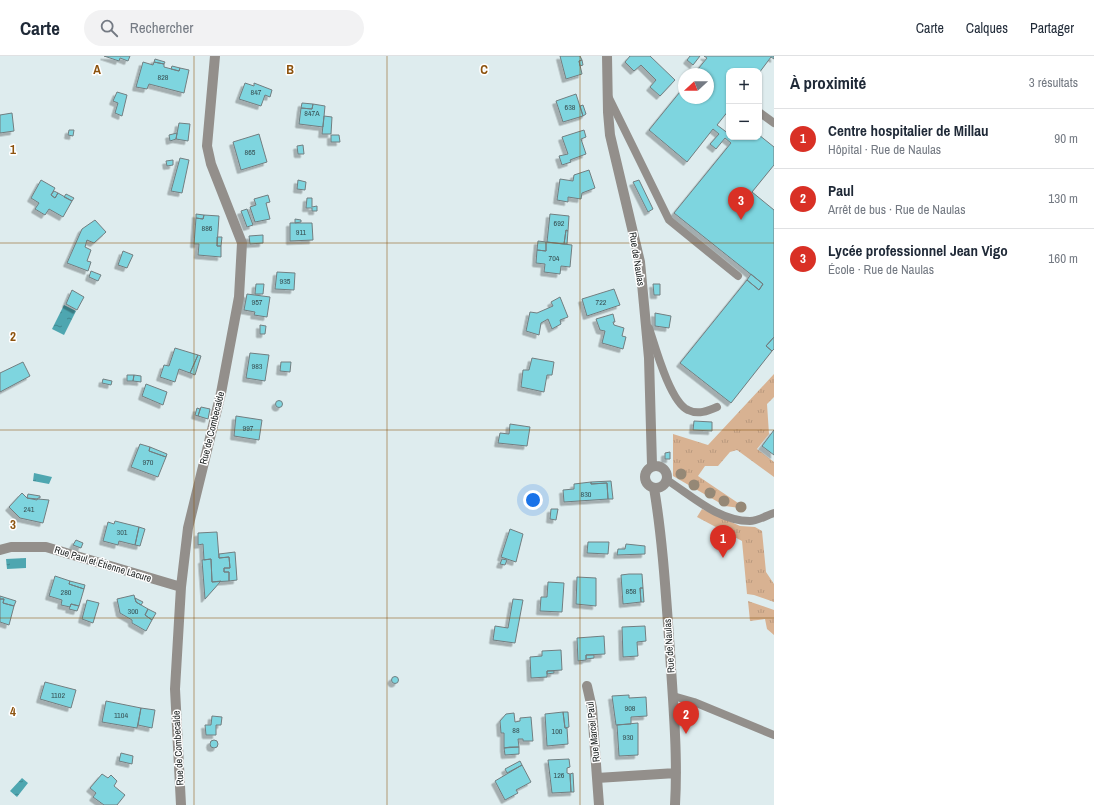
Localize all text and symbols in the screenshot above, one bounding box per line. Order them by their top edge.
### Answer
search box [84,10,364,46]
text: Carte [20,15,60,41]
icon: search [98,17,120,39]
text: Rechercher [130,17,193,38]
text: Carte [916,19,944,37]
text: Calques [966,19,1008,37]
text: Partager [1030,19,1074,37]
text: A [93,61,101,78]
text: B [286,61,294,78]
text: C [480,61,488,78]
north arrow [678,68,714,104]
map controls [726,68,762,140]
button: + [726,68,762,104]
text: À proximité [790,71,866,94]
house number: 828 [158,72,169,82]
text: 3 résultats [1029,74,1078,91]
house number: 847 [251,87,262,97]
house number: 638 [565,102,576,112]
button: − [726,104,762,140]
house number: 847A [304,108,320,118]
text: Centre hospitalier de Millau [828,120,989,141]
text: 1 [800,130,806,147]
text: 90 m [1054,130,1078,147]
text: 1 [10,141,16,158]
text: Hôpital · Rue de Naulas [828,141,941,158]
house number: 865 [245,147,256,157]
text: Paul [828,180,854,201]
pin: 3 [728,187,754,220]
text: 2 [800,190,806,207]
text: 130 m [1048,190,1078,207]
text: Arrêt de bus · Rue de Naulas [828,201,965,218]
house number: 692 [554,218,565,228]
house number: 886 [202,223,213,233]
house number: 911 [296,227,307,237]
street label: Rue de Naulas [626,231,648,287]
text: Lycée professionnel Jean Vigo [828,240,1008,261]
text: 3 [800,250,806,267]
text: 160 m [1048,250,1078,267]
house number: 704 [549,253,560,263]
text: École · Rue de Naulas [828,261,934,278]
house number: 935 [280,276,291,286]
house number: 957 [252,297,263,307]
house number: 722 [596,297,607,307]
text: 2 [10,328,16,345]
house number: 983 [252,361,263,371]
street label: Rue de Combecalde [197,390,227,466]
house number: 997 [243,423,254,433]
house number: 970 [143,457,154,467]
house number: 830 [581,489,592,499]
your location [523,490,543,510]
house number: 241 [24,504,35,514]
text: 3 [10,516,16,533]
pin: 1 [710,525,736,558]
house number: 301 [117,527,128,537]
street label: Rue Paul et Étienne Lacure [53,543,153,585]
house number: 858 [626,586,637,596]
house number: 280 [61,587,72,597]
house number: 300 [128,606,139,616]
street label: Rue de Naulas [661,618,677,674]
house number: 1102 [51,690,65,700]
street label: Rue Marcel Paul [583,701,603,763]
pin: 2 [673,701,699,734]
text: 4 [10,703,16,720]
house number: 908 [625,703,636,713]
house number: 1104 [114,710,128,720]
street label: Rue de Combecalde [170,710,186,786]
house number: 88 [512,725,520,735]
house number: 100 [552,726,563,736]
house number: 930 [623,732,634,742]
house number: 126 [554,770,565,780]

